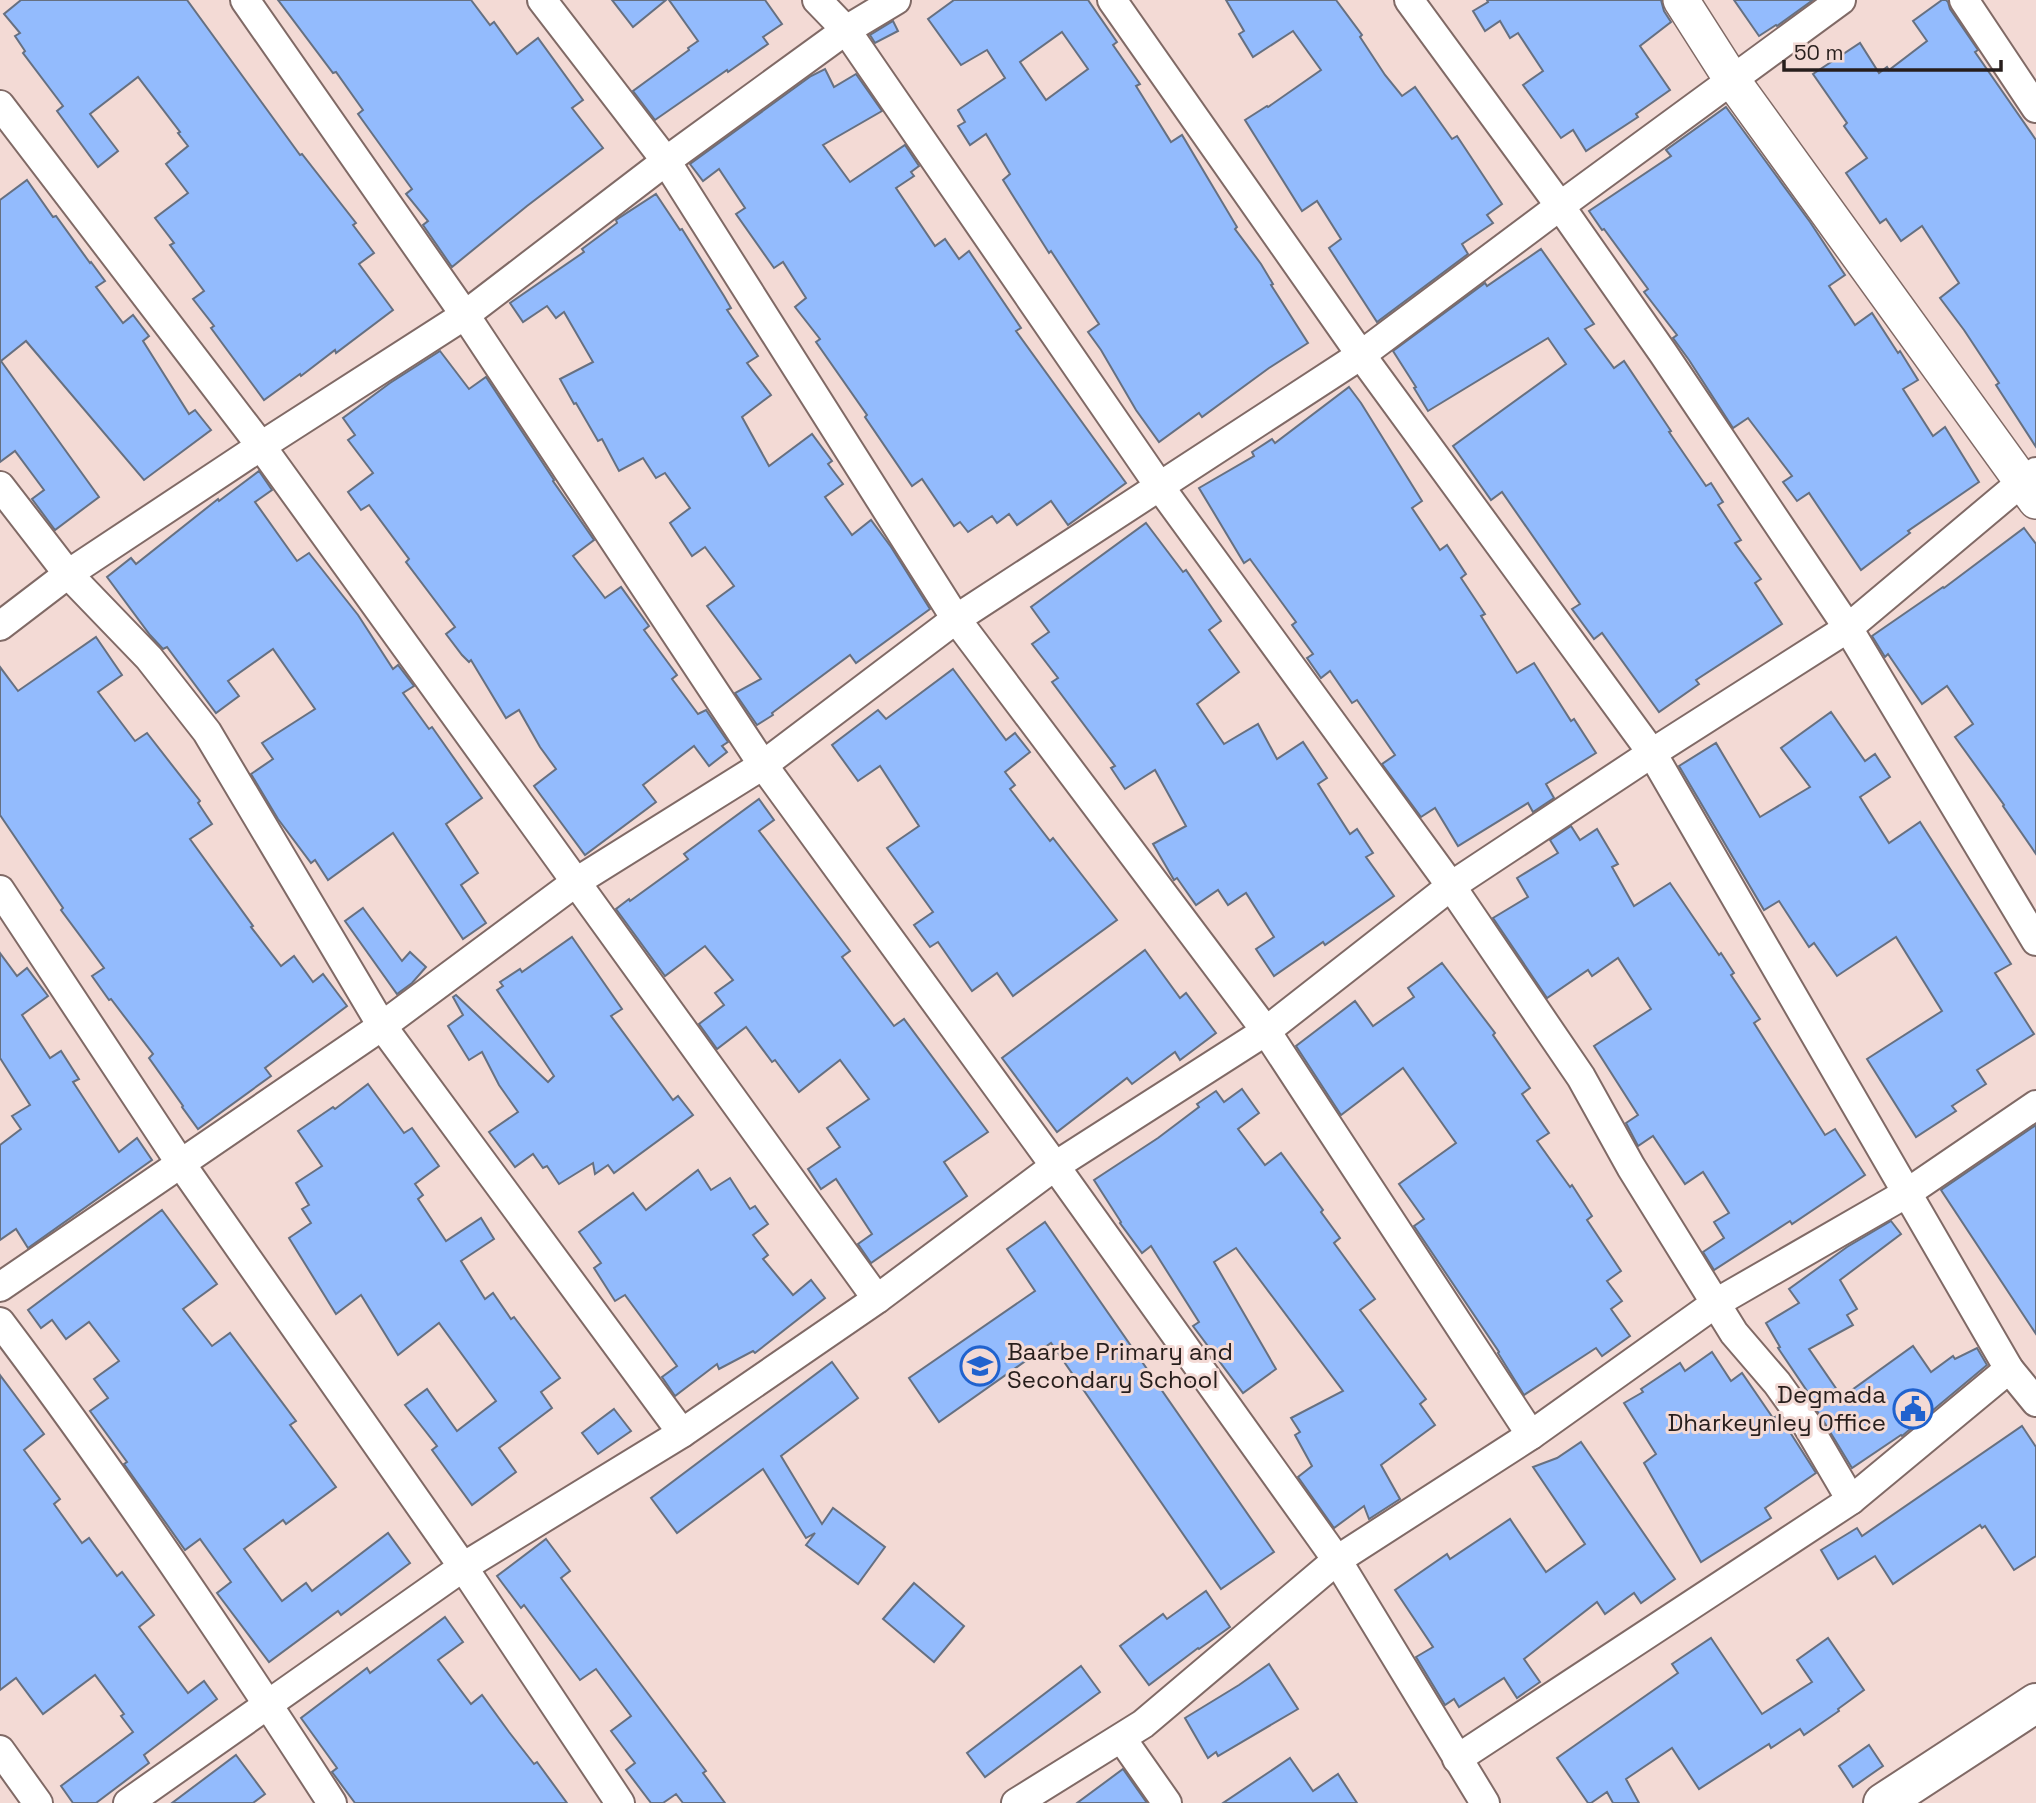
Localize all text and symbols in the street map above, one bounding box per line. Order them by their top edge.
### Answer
scale bar [1784,28,2001,72]
text: 50 m [1794,39,1844,66]
place label: Baarbe Primary and Secondary School [1007,1336,1233,1395]
school or university icon: Baarbe Primary and Secondary School [959,1345,1001,1387]
place label: Degmada Dharkeynley Office [1667,1379,1886,1438]
public building icon: Degmada Dharkeynley Office [1892,1388,1934,1430]

